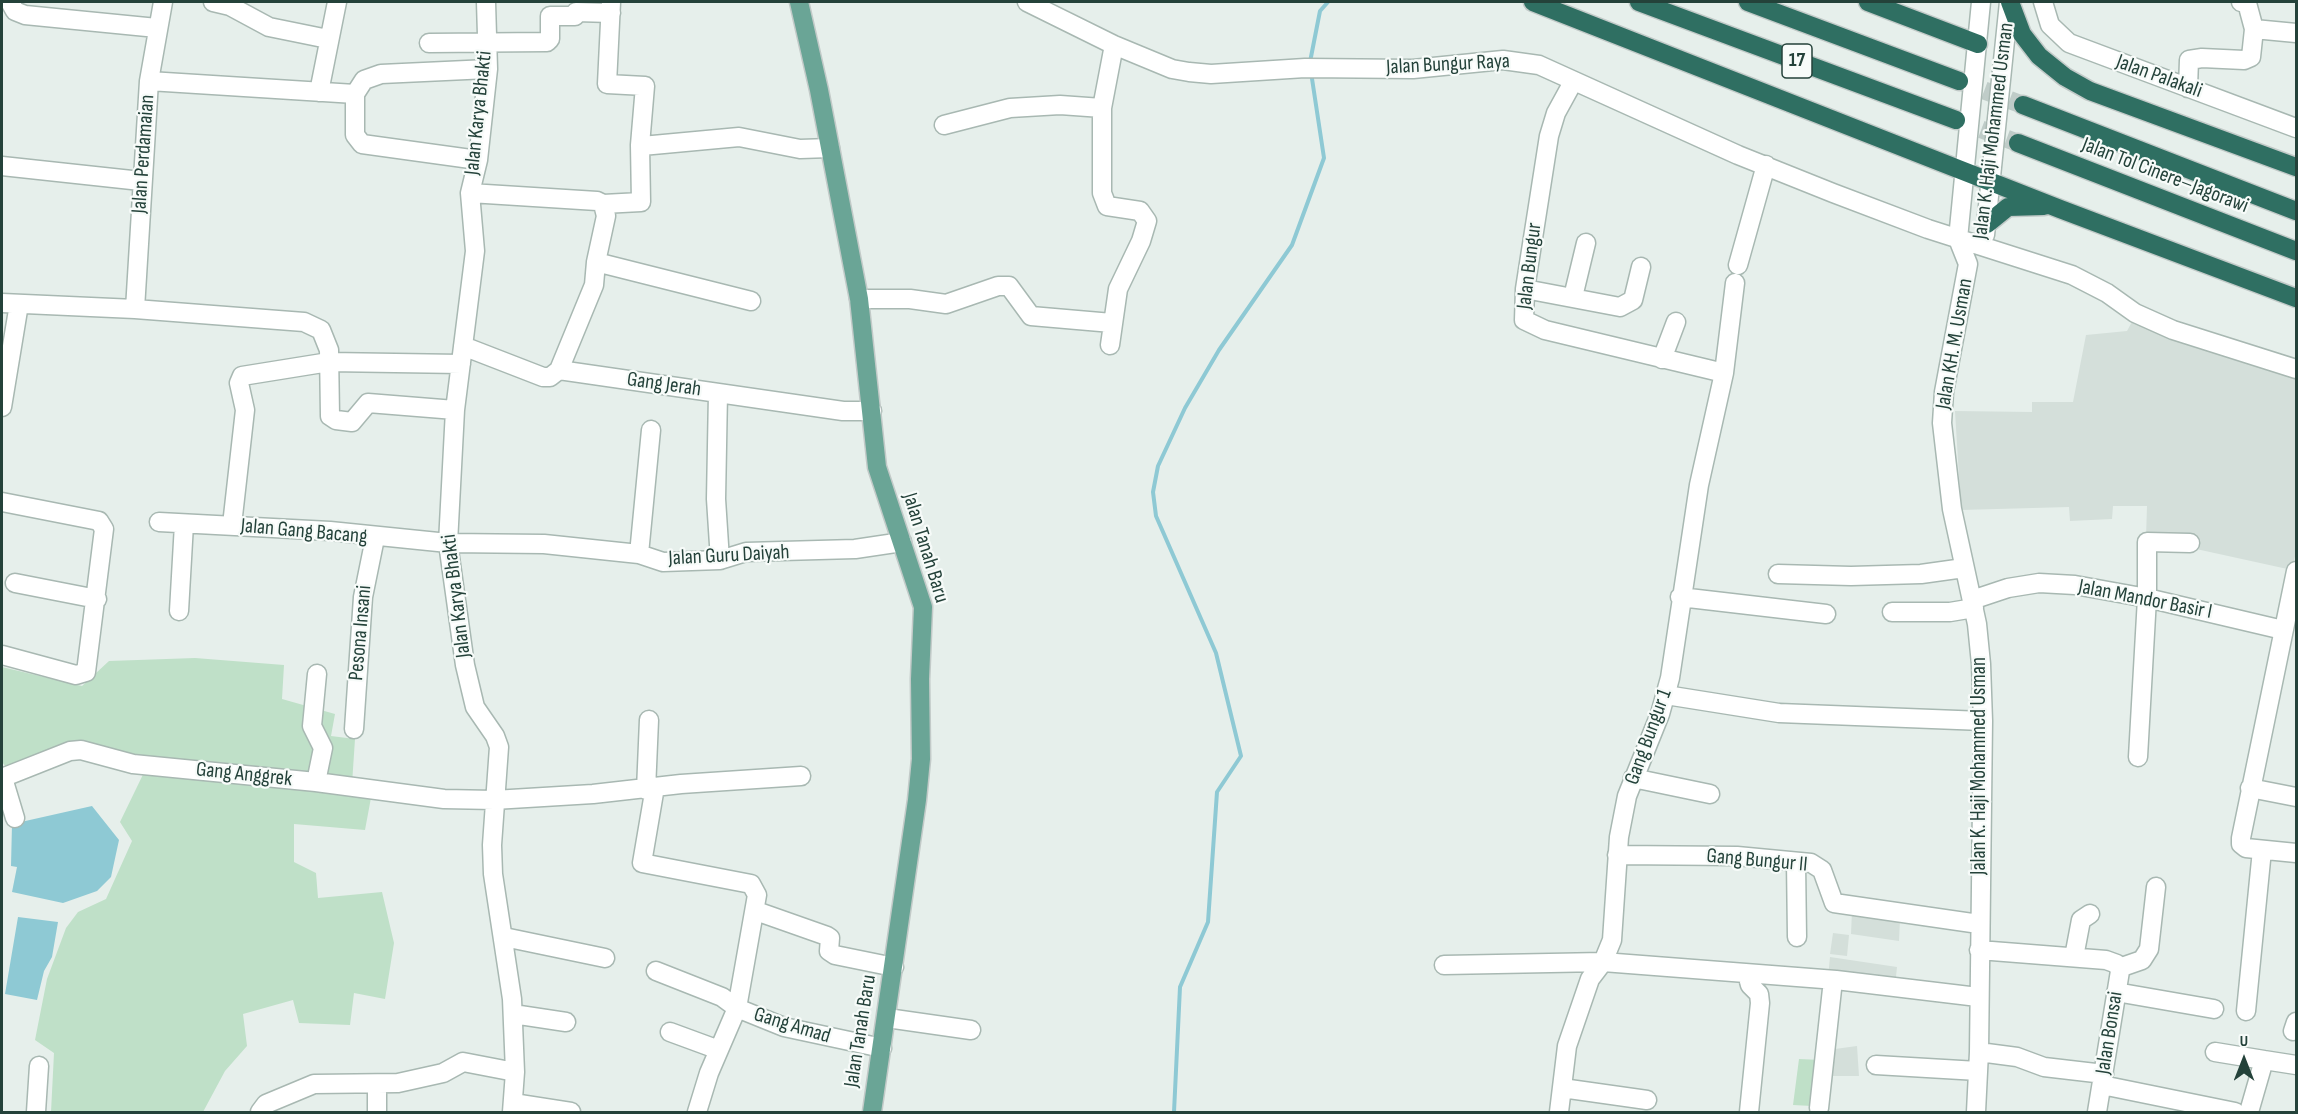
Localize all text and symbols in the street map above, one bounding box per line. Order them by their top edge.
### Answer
street label: Jalan K. Haji Mohammed Usman [1968,21,2020,241]
road number: 17 [1782,44,1812,78]
street label: Jalan Bungur Raya [1386,49,1510,81]
street label: Jalan Karya Bhakti [460,50,498,176]
street label: Jalan Palakali [2113,50,2205,104]
street label: Jalan Perdamaian [127,94,161,214]
street label: Jalan Tol Cinere–Jagorawi [2078,133,2252,219]
street label: Jalan Bungur [1512,221,1548,311]
street label: Jalan KH. M. Usman [1931,277,1979,411]
street label: Gang Jerah [625,367,703,403]
street label: Jalan Tanah Baru [896,490,954,606]
street label: Jalan Gang Bacang [240,514,368,550]
street label: Jalan Karya Bhakti [437,533,477,659]
street label: Jalan Guru Daiyah [668,540,790,572]
street label: Jalan Mandor Basir I [2076,575,2214,625]
street label: Pesona Insani [344,584,378,682]
street label: Jalan K. Haji Mohammed Usman [1967,657,1993,875]
street label: Gang Bungur 1 [1620,686,1678,788]
street label: Gang Anggrek [195,757,293,793]
street label: Gang Bungur II [1705,844,1809,878]
street label: Jalan Tanah Baru [840,973,882,1089]
street label: Jalan Bonsai [2091,990,2129,1076]
street label: Gang Amad [751,1002,833,1050]
north arrow [2214,1030,2274,1090]
text: U [2240,1032,2248,1051]

